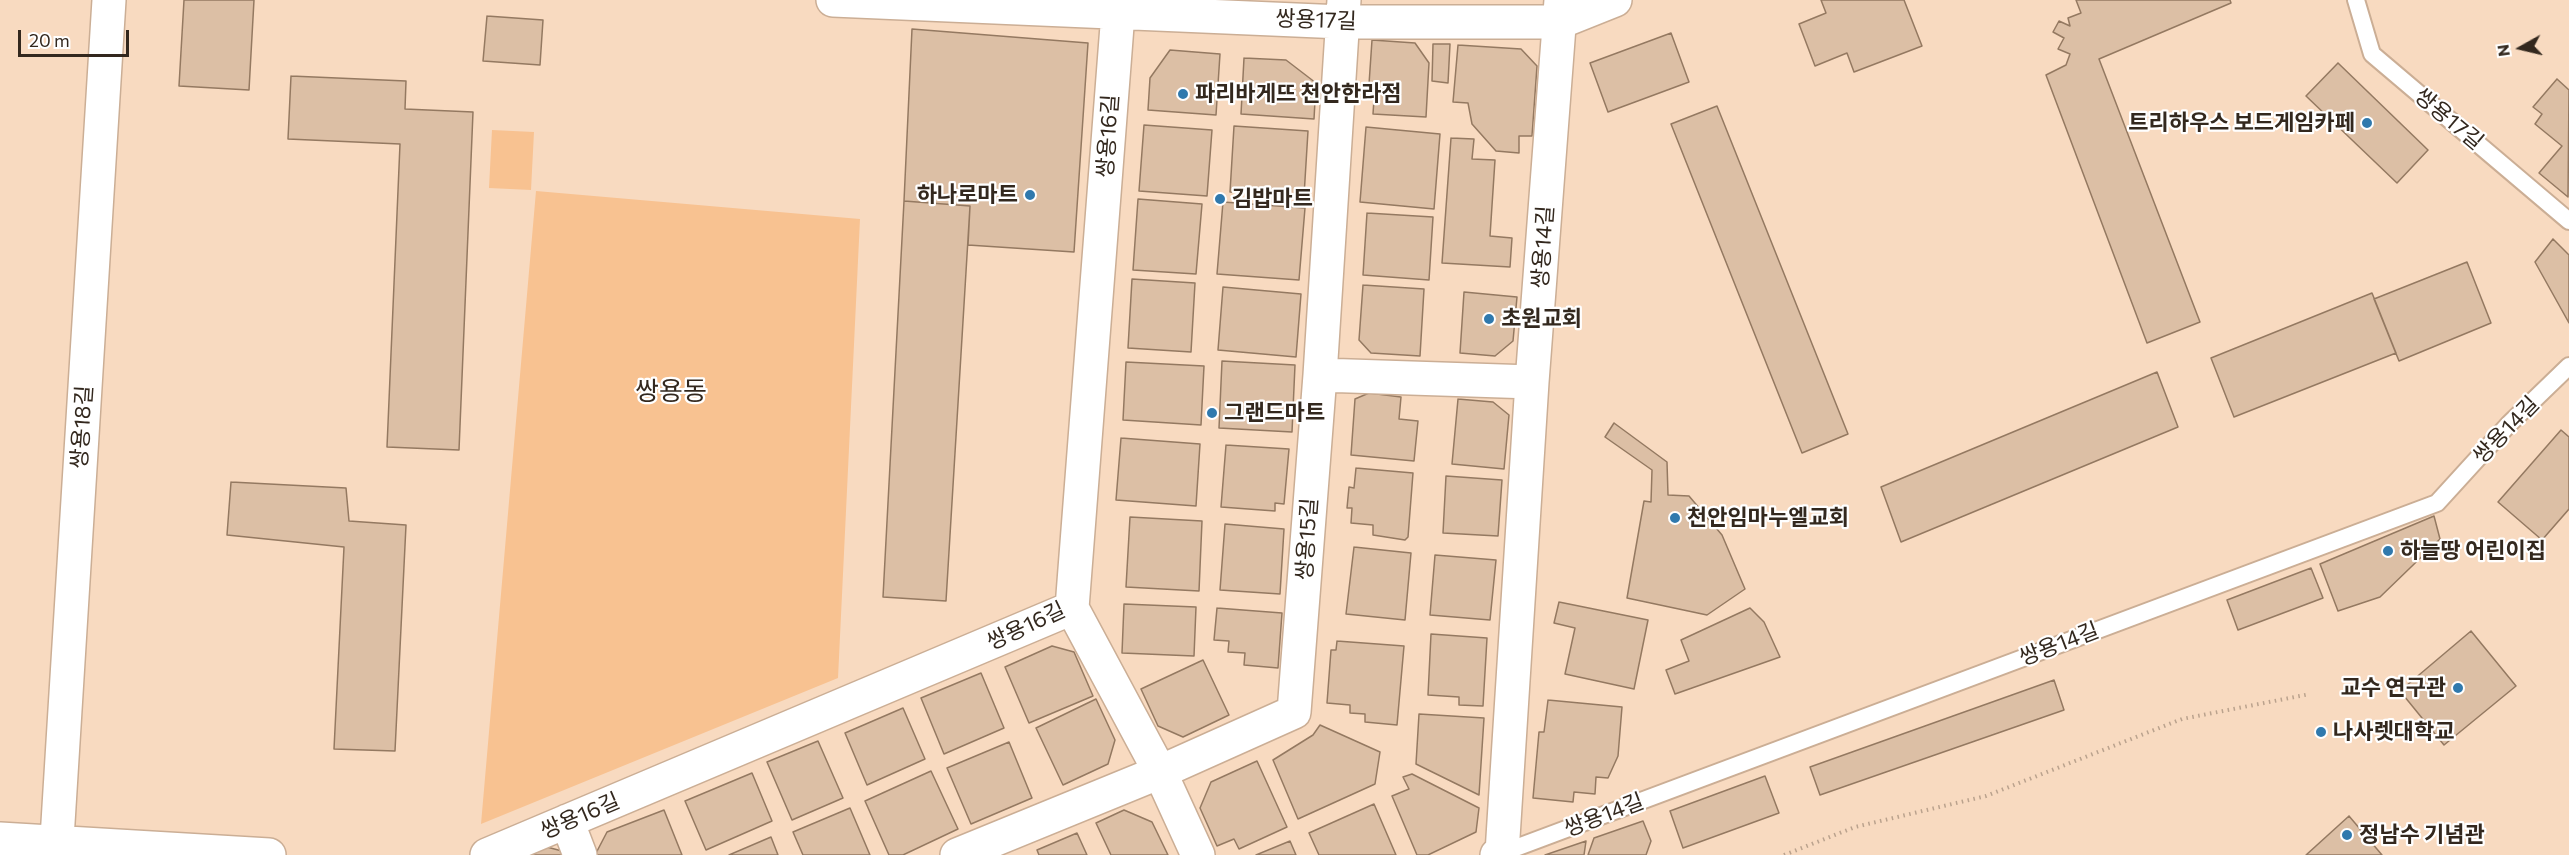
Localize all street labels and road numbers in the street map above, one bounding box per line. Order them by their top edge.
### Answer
street label: 쌍용17길 [1275,5,1357,35]
street label: 쌍용17길 [2409,83,2489,155]
street label: 쌍용16길 [1092,93,1124,179]
street label: 쌍용14길 [1527,205,1559,289]
street label: 쌍용18길 [66,384,98,470]
street label: 쌍용14길 [2468,391,2544,469]
street label: 쌍용15길 [1291,497,1323,581]
street label: 쌍용16길 [983,596,1069,656]
street label: 쌍용14길 [2015,617,2103,671]
street label: 쌍용16길 [536,788,624,844]
street label: 쌍용14길 [1560,788,1648,842]

